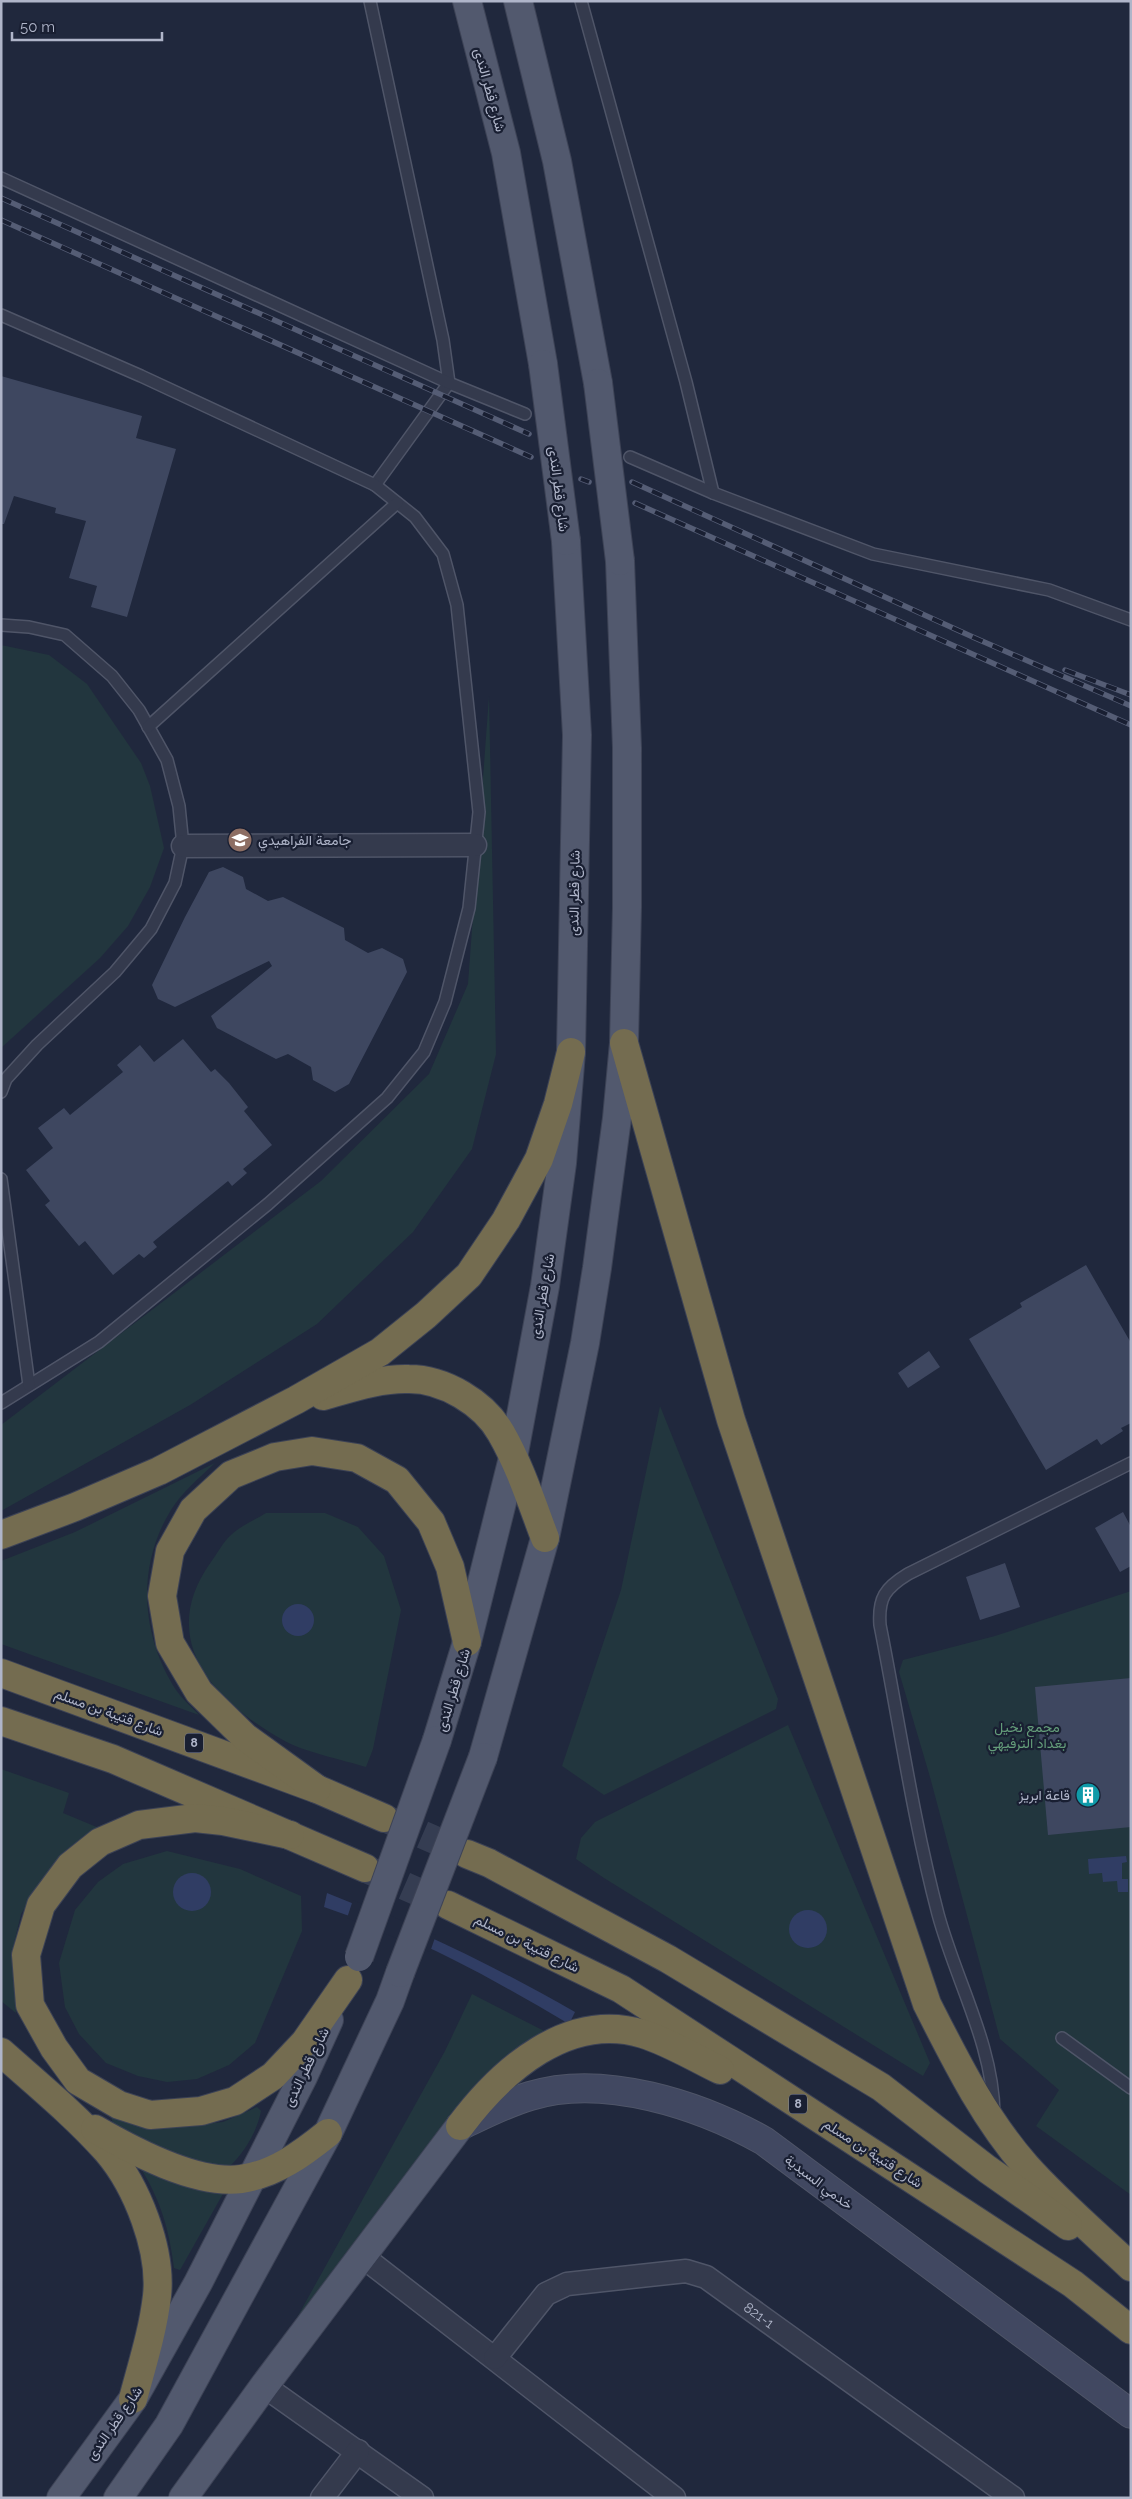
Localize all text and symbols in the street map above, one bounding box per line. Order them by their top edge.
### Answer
scale bar [12,10,162,42]
text: 50 m [20,18,55,36]
street label: شارع قطر الندى [468,46,509,134]
street label: شارع قطر الندى [543,445,572,533]
school or university icon: جامعة الفراهيدي [227,827,253,853]
place label: جامعة الفراهيدي [258,832,351,852]
street label: شارع قطر الندى [565,850,586,936]
street label: شارع قطر الندى [527,1252,560,1340]
street label: شارع قطر الندى [433,1647,476,1734]
street label: شارع قتيبة بن مسلم [52,1685,165,1742]
park label: مجمع نخيل بغداد الترفيهي [988,1719,1066,1755]
road number: 8 [185,1734,203,1752]
building icon: قاعة ابريز [1075,1782,1101,1808]
place label: قاعة ابريز [1018,1787,1070,1804]
street label: شارع قتيبة بن مسلم [471,1911,582,1978]
street label: شارع قطر الندى [280,2025,335,2110]
road number: 8 [789,2094,807,2114]
street label: شارع قتيبة بن مسلم [819,2115,925,2193]
street label: خدمي السيدية [780,2151,856,2216]
street label: 821-1 [741,2299,777,2331]
street label: شارع قطر الندى [83,2383,148,2464]

